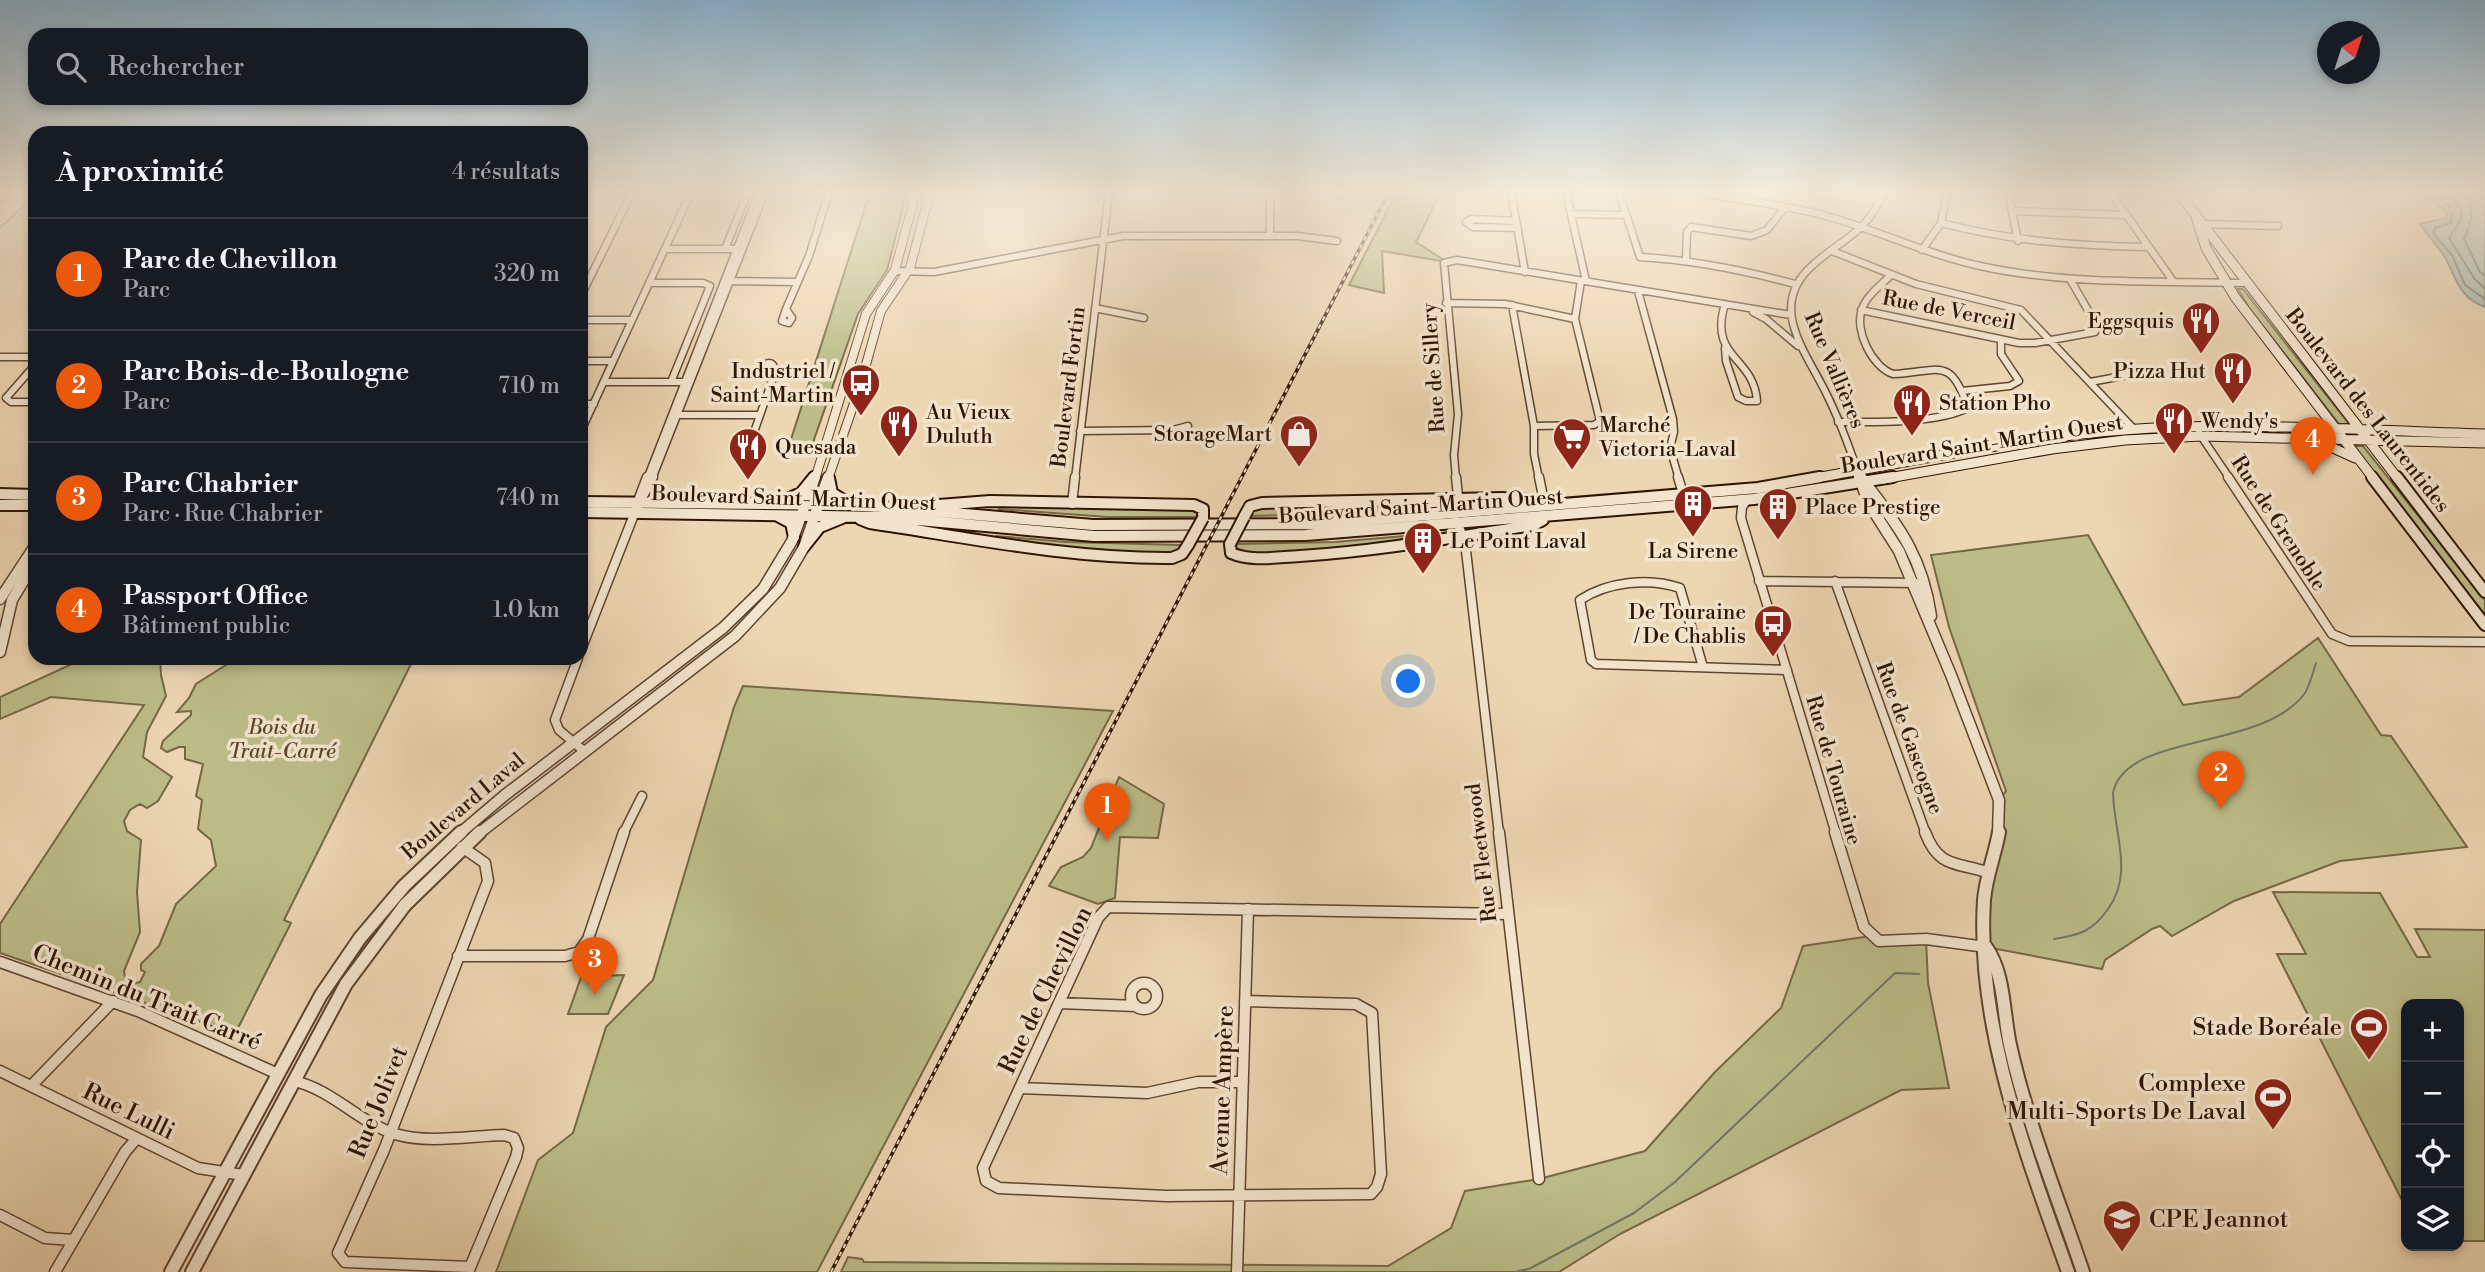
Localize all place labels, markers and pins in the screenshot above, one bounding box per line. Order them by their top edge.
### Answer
restaurant icon: Eggsquis [2180,300,2222,355]
place label: Eggsquis [2087,309,2174,335]
restaurant icon: Pizza Hut [2212,350,2254,405]
place label: Industriel / Saint-Martin [710,359,836,409]
place label: Pizza Hut [2113,359,2207,385]
bus stop icon: Industriel / Saint-Martin [840,362,882,417]
restaurant icon: Station Pho [1891,382,1933,437]
place label: Station Pho [1939,391,2051,417]
place label: Au Vieux Duluth [925,400,1011,450]
restaurant icon: Wendy's [2153,400,2195,455]
restaurant icon: Au Vieux Duluth [878,403,920,458]
place label: Wendy's [2200,409,2278,435]
shop icon: StorageMart [1278,413,1320,468]
place label: Marché Victoria-Laval [1598,413,1736,463]
supermarket icon: Marché Victoria-Laval [1551,416,1593,471]
pin: 4 [2290,417,2336,475]
place label: StorageMart [1154,422,1273,448]
restaurant icon: Quesada [727,426,769,481]
place label: Quesada [775,435,857,461]
building icon: La Sirene [1672,483,1714,538]
building icon: Place Prestige [1757,486,1799,541]
place label: Place Prestige [1805,495,1941,521]
building icon: Le Point Laval [1402,520,1444,575]
place label: Le Point Laval [1450,529,1586,555]
place label: La Sirene [1648,539,1738,565]
place label: De Touraine / De Chablis [1628,600,1746,650]
bus stop icon: De Touraine / De Chablis [1752,603,1794,658]
pin: 2 [2198,751,2244,809]
pin: 1 [1084,783,1130,841]
pin: 3 [572,937,618,995]
sports icon: Stade Boréale [2348,1006,2390,1061]
place label: Stade Boréale [2192,1013,2342,1043]
place label: Complexe Multi-Sports De Laval [2007,1069,2246,1127]
sports icon: Complexe Multi-Sports De Laval [2252,1076,2294,1131]
school or university icon: CPE Jeannot [2101,1198,2143,1253]
place label: CPE Jeannot [2149,1205,2289,1235]

